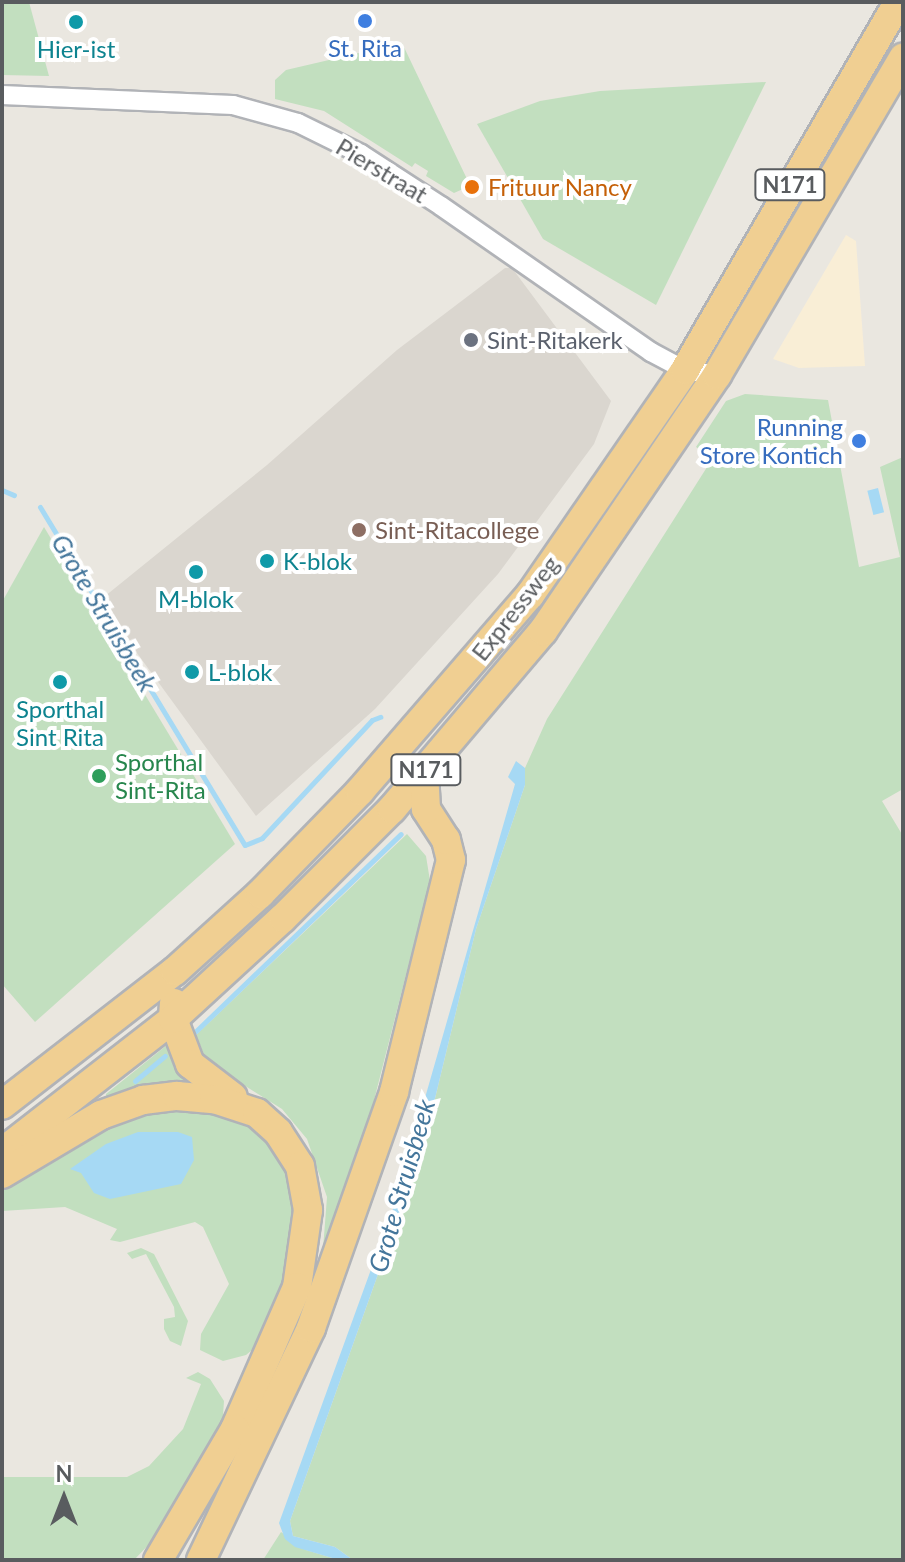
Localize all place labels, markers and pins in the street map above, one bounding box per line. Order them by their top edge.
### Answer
marker: St. Rita [356,12,374,30]
marker: Hier-ist [67,13,85,31]
place label: St. Rita [328,34,402,62]
place label: Hier-ist [37,35,115,63]
place label: Frituur Nancy [488,173,632,201]
marker: Frituur Nancy [463,178,481,196]
place label: Sint-Ritakerk [487,326,623,354]
marker: Sint-Ritakerk [462,331,480,349]
place label: Running Store Kontich [700,413,843,469]
marker: Running Store Kontich [850,432,868,450]
place label: Sint-Ritacollege [375,516,539,544]
marker: Sint-Ritacollege [350,521,368,539]
place label: K-blok [283,547,352,575]
marker: K-blok [258,552,276,570]
marker: M-blok [187,563,205,581]
place label: M-blok [158,585,234,613]
place label: L-blok [208,658,272,686]
marker: L-blok [183,663,201,681]
marker: Sporthal Sint Rita [51,673,69,691]
place label: Sporthal Sint Rita [16,695,104,751]
place label: Sporthal Sint-Rita [115,748,206,804]
marker: Sporthal Sint-Rita [90,767,108,785]

